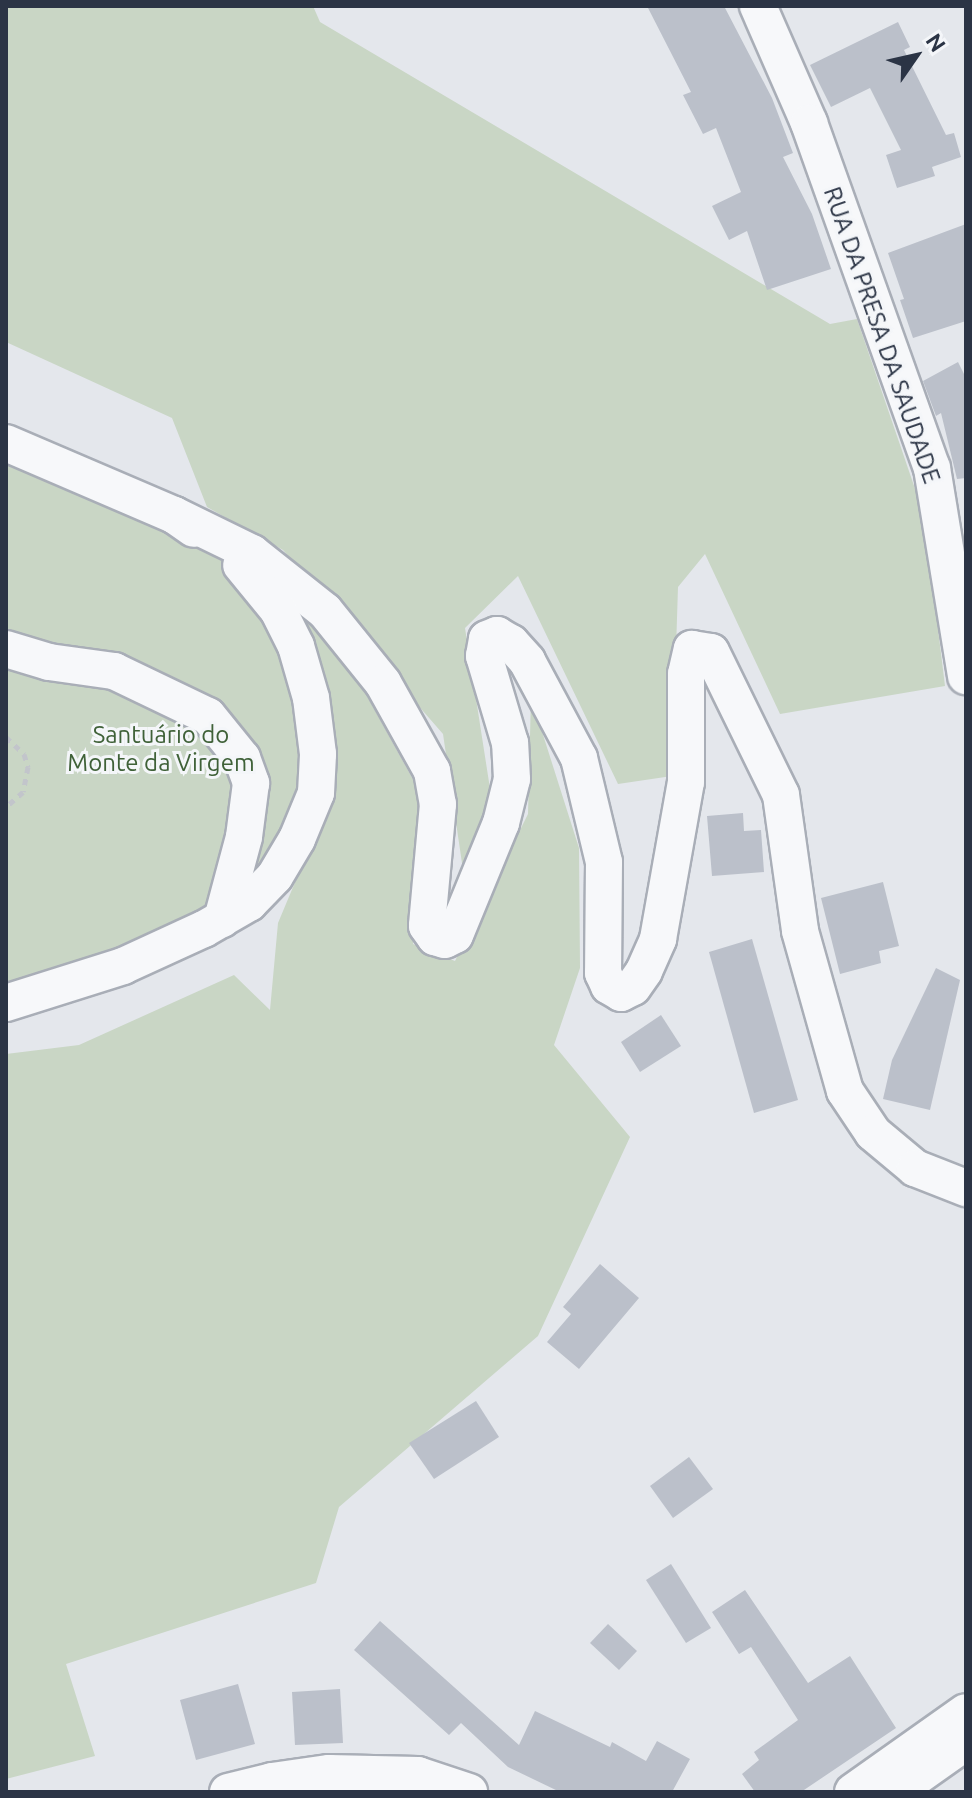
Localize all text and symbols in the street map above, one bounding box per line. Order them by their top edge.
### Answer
north arrow [876,16,956,96]
text: N [921,28,951,56]
street label: RUA DA PRESA DA SAUDADE [818,183,946,487]
park label: Santuário do Monte da Virgem [67,721,255,777]

